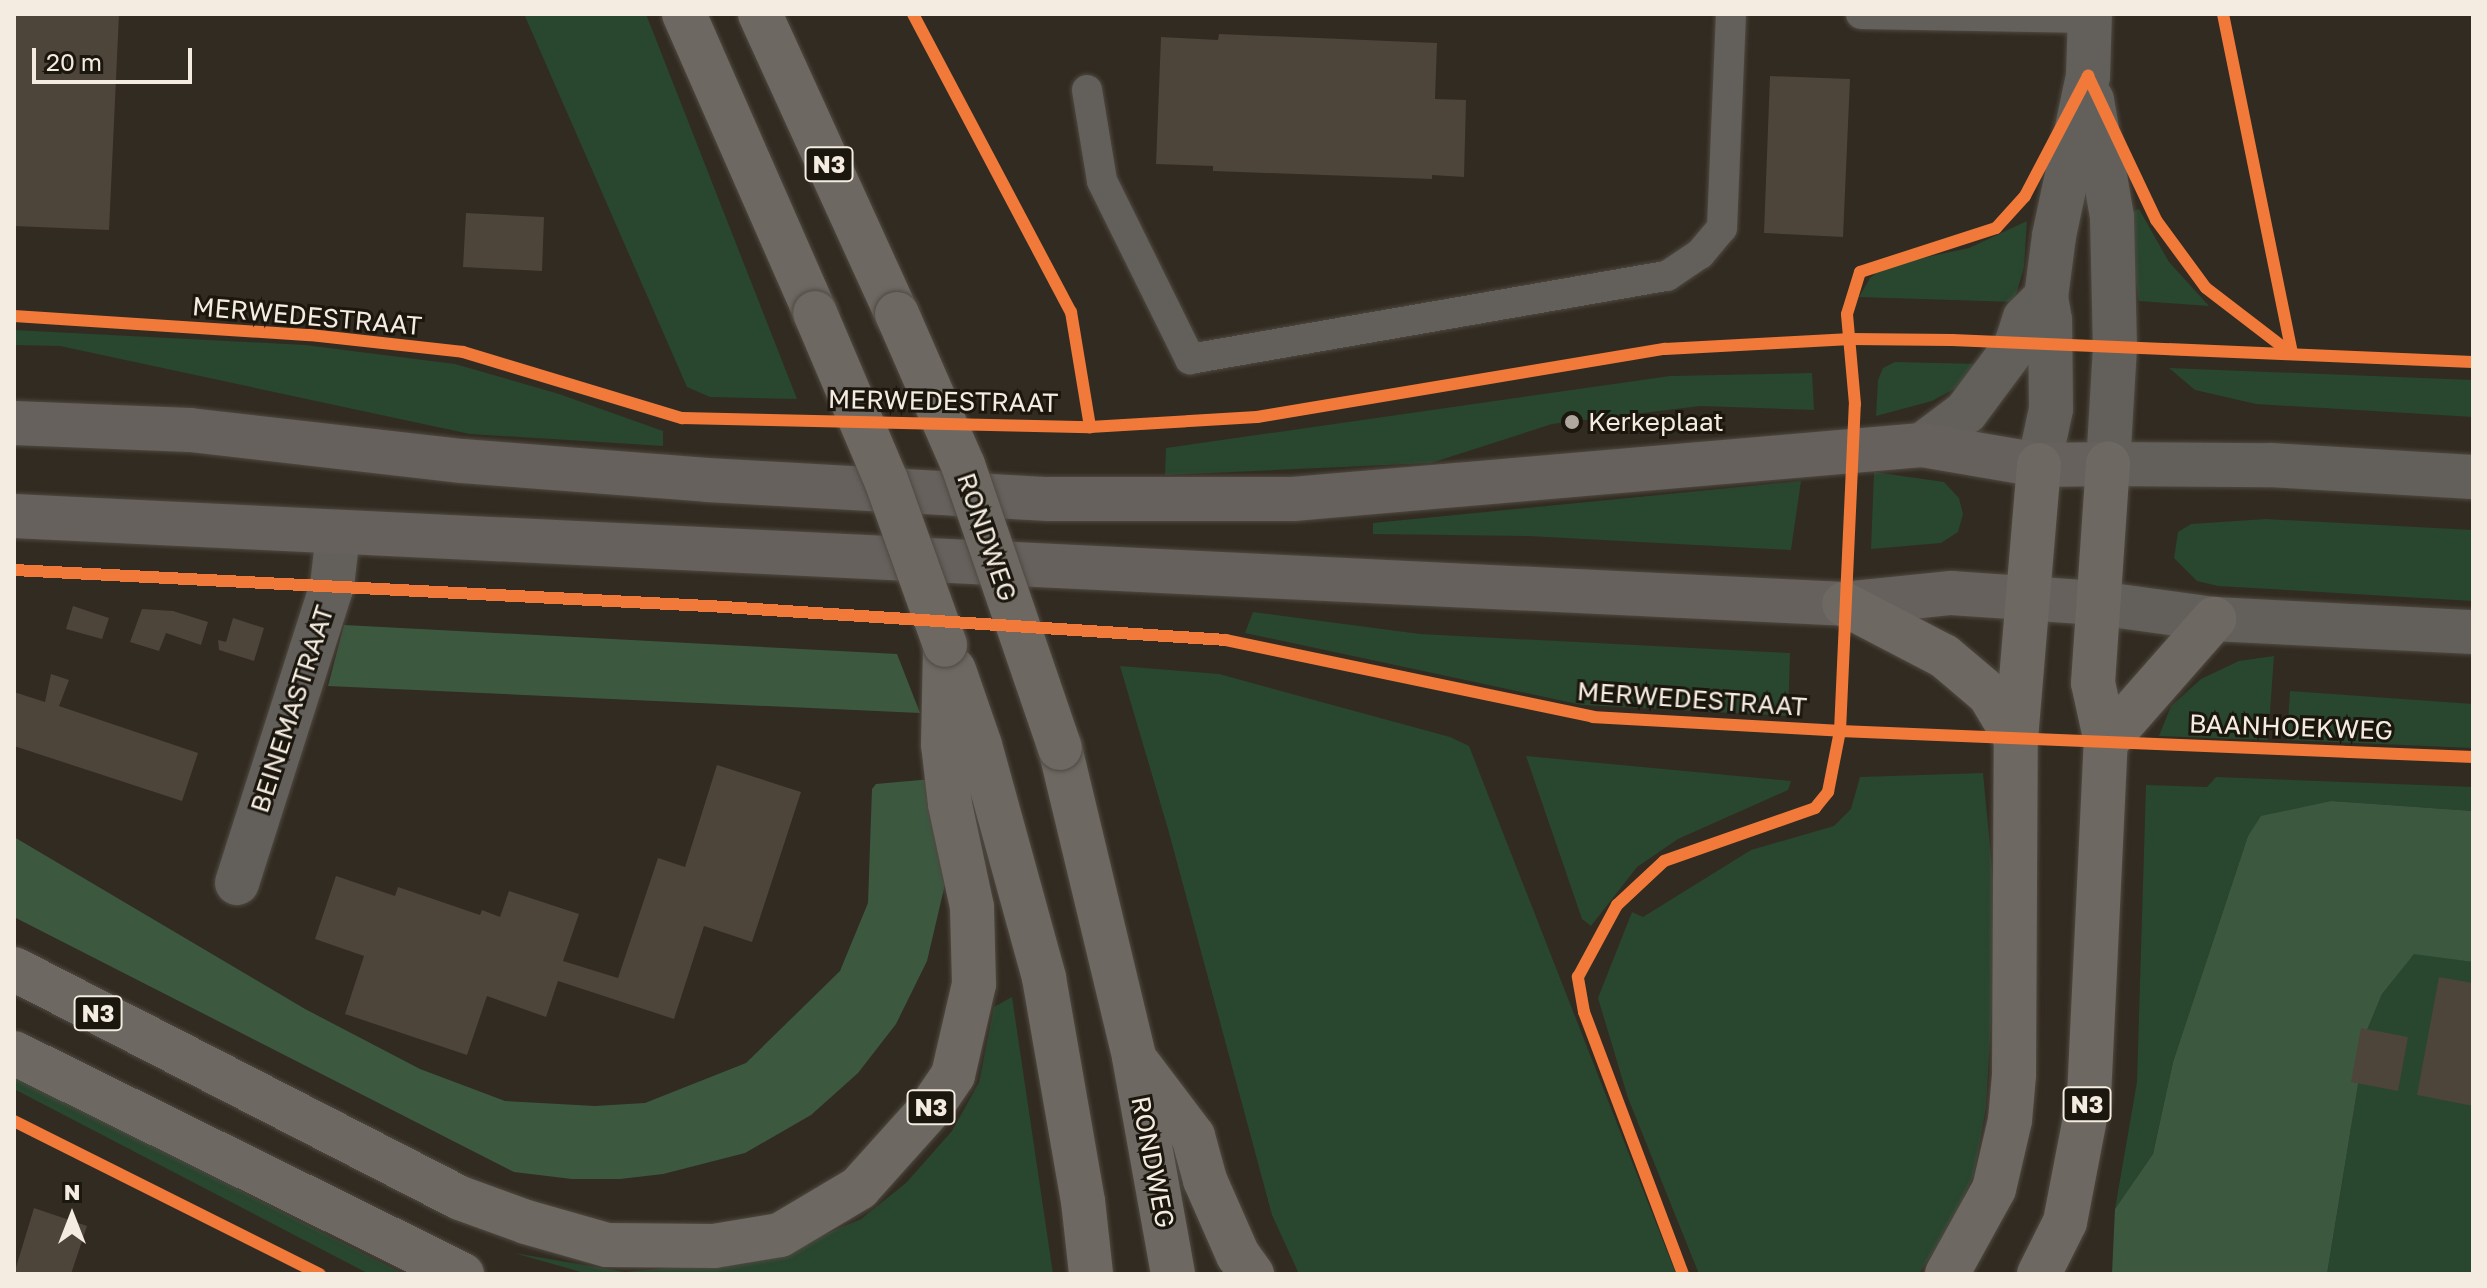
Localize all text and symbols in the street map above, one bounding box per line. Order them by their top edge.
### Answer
scale bar [36,32,196,82]
text: 20 m [46,47,102,76]
road number: N3 [803,144,855,184]
street label: MERWEDESTRAAT [191,290,423,342]
street label: MERWEDESTRAAT [828,383,1058,419]
place label: Kerkeplaat [1588,406,1724,438]
marker: Kerkeplaat [1563,413,1581,431]
street label: RONDWEG [950,469,1024,605]
street label: BEINEMASTRAAT [244,601,340,817]
street label: MERWEDESTRAAT [1576,675,1808,723]
street label: BAANHOEKWEG [2188,708,2394,746]
road number: N3 [72,993,124,1033]
road number: N3 [2061,1084,2113,1124]
road number: N3 [905,1087,957,1127]
street label: RONDWEG [1125,1093,1181,1231]
north arrow [32,1176,112,1256]
text: N [64,1178,80,1205]

